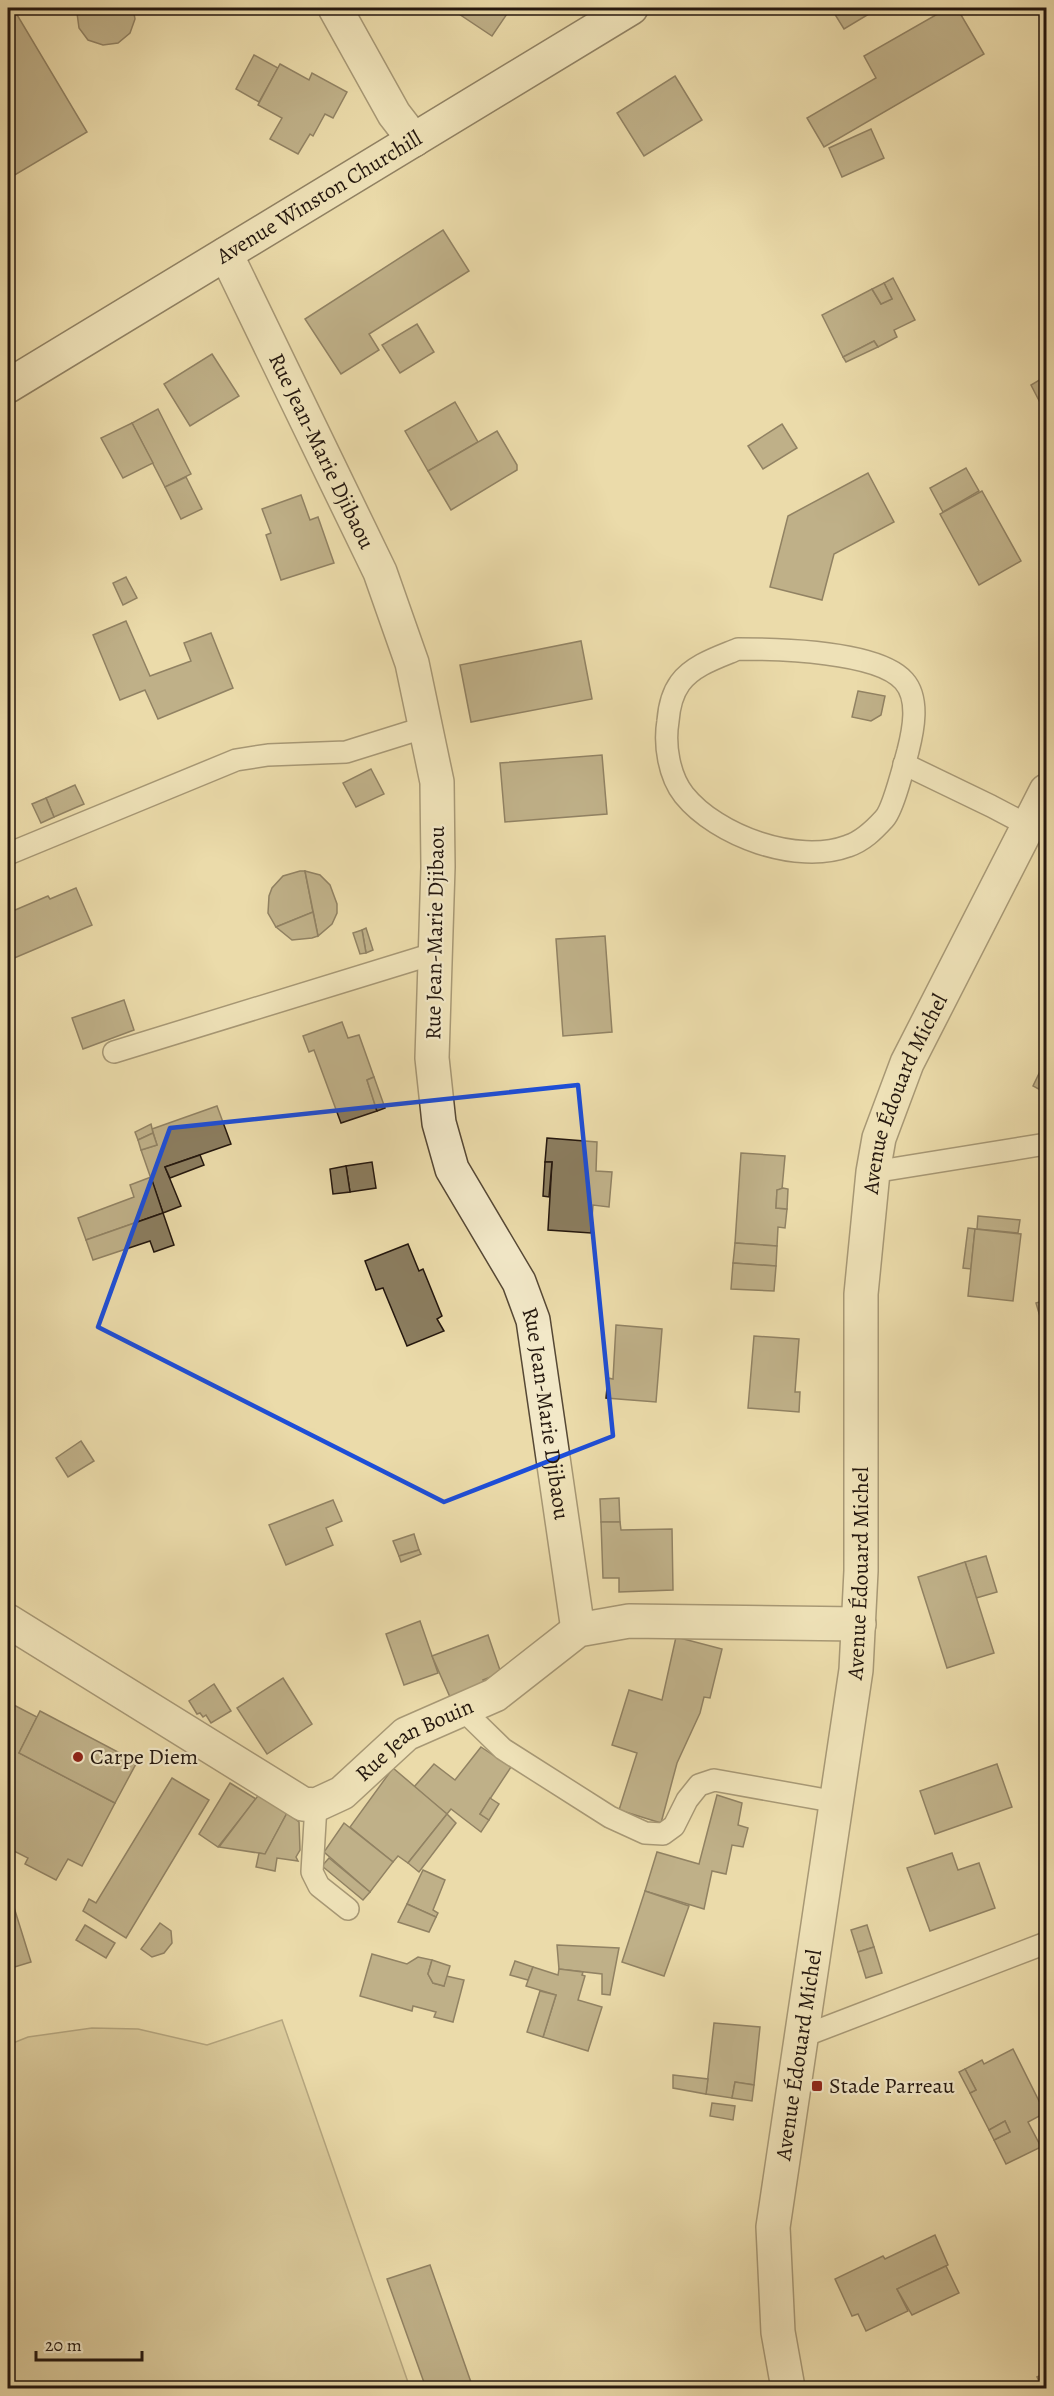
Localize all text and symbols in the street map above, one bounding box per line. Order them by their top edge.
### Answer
street label: Avenue Winston Churchill [210,123,427,271]
street label: Rue Jean-Marie Djibaou [261,348,382,554]
street label: Rue Jean-Marie Djibaou [418,826,452,1040]
street label: Avenue Édouard Michel [856,989,955,1197]
street label: Rue Jean-Marie Djibaou [515,1303,577,1522]
street label: Avenue Édouard Michel [840,1467,876,1683]
street label: Rue Jean Bouin [349,1691,478,1788]
place label: Carpe Diem [90,1742,198,1772]
marker: Carpe Diem [71,1750,85,1764]
street label: Avenue Édouard Michel [768,1948,829,2163]
place label: Stade Parreau [829,2071,955,2101]
marker: Stade Parreau [810,2079,824,2093]
scale bar [36,2324,142,2362]
text: 20 m [45,2333,82,2357]

